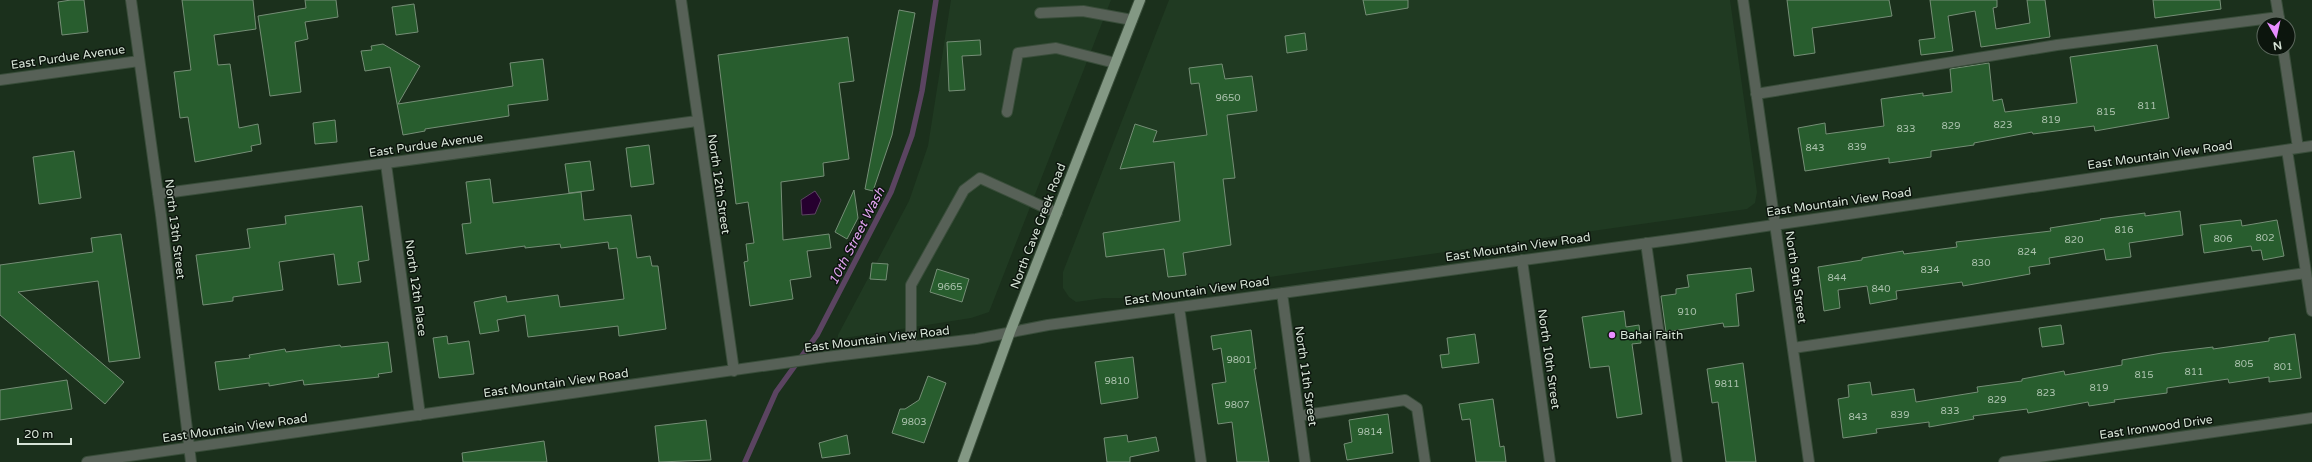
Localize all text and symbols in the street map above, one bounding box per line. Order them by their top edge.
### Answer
north arrow [2256,16,2296,56]
text: N [2272,38,2283,52]
street label: East Purdue Avenue [10,42,126,72]
house number: 9650 [1215,92,1241,104]
house number: 811 [2138,100,2156,112]
house number: 815 [2097,106,2115,118]
house number: 819 [2042,114,2060,126]
house number: 823 [1994,119,2012,131]
house number: 829 [1942,120,1960,132]
house number: 833 [1897,123,1915,135]
street label: East Purdue Avenue [368,130,484,160]
street label: North 12th Street [705,133,733,235]
street label: East Mountain View Road [2087,138,2233,172]
house number: 839 [1848,141,1866,153]
house number: 843 [1806,142,1824,154]
street label: North Cave Creek Road [1008,161,1068,291]
street label: North 13th Street [162,178,188,280]
water label: 10th Street Wash [825,184,889,288]
street label: East Mountain View Road [1766,185,1912,219]
house number: 816 [2115,224,2133,236]
street label: East Mountain View Road [1445,230,1591,264]
street label: North 9th Street [1783,230,1809,325]
house number: 802 [2256,232,2274,244]
house number: 806 [2214,233,2232,245]
house number: 820 [2065,234,2083,246]
street label: North 12th Place [402,239,430,337]
house number: 824 [2018,246,2036,258]
house number: 830 [1972,257,1990,269]
house number: 834 [1921,264,1939,276]
house number: 844 [1828,272,1846,284]
street label: East Mountain View Road [1124,274,1270,308]
house number: 9665 [937,281,963,293]
house number: 840 [1872,283,1890,295]
house number: 910 [1678,306,1696,318]
street label: North 10th Street [1535,308,1563,410]
street label: East Mountain View Road [803,323,951,355]
street label: North 11th Street [1292,325,1320,427]
place label: Bahai Faith [1620,328,1683,342]
marker: Bahai Faith [1607,330,1617,340]
house number: 9801 [1226,354,1252,366]
house number: 805 [2235,358,2253,370]
house number: 801 [2274,361,2292,373]
street label: East Mountain View Road [483,366,629,400]
house number: 811 [2185,366,2203,378]
house number: 815 [2135,369,2153,381]
house number: 9810 [1104,375,1130,387]
house number: 9811 [1714,378,1740,390]
house number: 819 [2090,382,2108,394]
house number: 823 [2037,387,2055,399]
house number: 829 [1988,394,2006,406]
house number: 9807 [1224,399,1250,411]
house number: 833 [1941,405,1959,417]
house number: 839 [1891,409,1909,421]
street label: East Mountain View Road [162,411,308,445]
house number: 843 [1849,411,1867,423]
street label: East Ironwood Drive [2098,412,2214,442]
house number: 9803 [901,416,927,428]
scale bar [18,420,71,446]
house number: 9814 [1357,426,1383,438]
text: 20 m [24,427,53,441]

